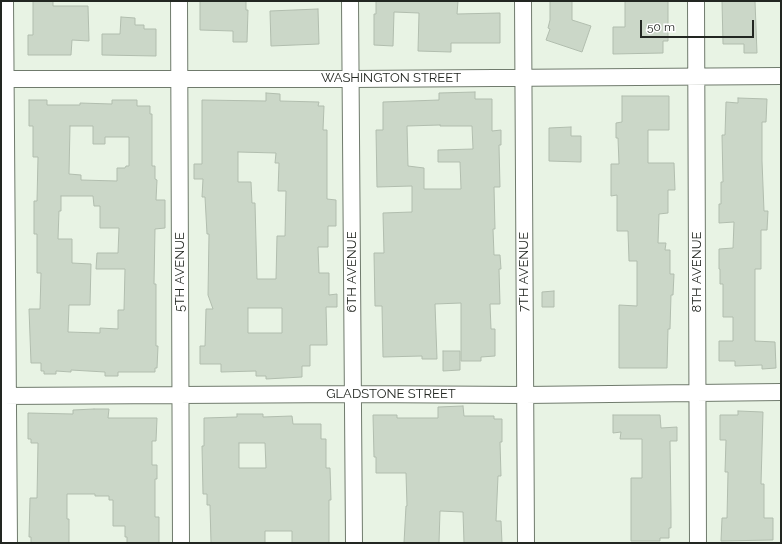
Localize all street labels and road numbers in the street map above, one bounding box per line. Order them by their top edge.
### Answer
street label: WASHINGTON STREET [321,70,461,86]
street label: 6TH AVENUE [344,231,360,313]
street label: 8TH AVENUE [689,231,705,313]
street label: 5TH AVENUE [172,232,188,312]
street label: 7TH AVENUE [516,232,532,312]
street label: GLADSTONE STREET [326,386,456,402]

